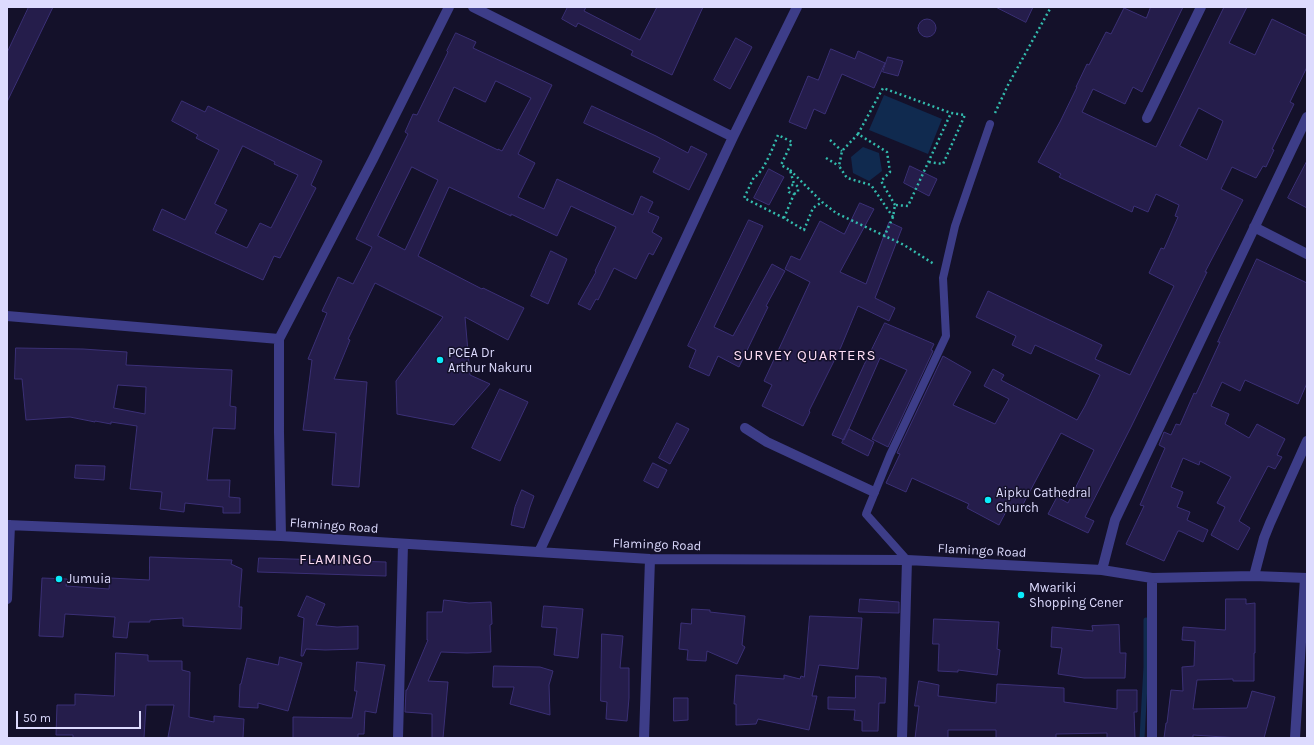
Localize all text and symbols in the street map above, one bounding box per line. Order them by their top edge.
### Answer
place label: PCEA Dr Arthur Nakuru [448,345,532,376]
district label: SURVEY QUARTERS [733,347,877,365]
marker: PCEA Dr Arthur Nakuru [435,355,445,365]
place label: Aipku Cathedral Church [996,485,1091,516]
marker: Aipku Cathedral Church [983,495,993,505]
street label: Flamingo Road [289,515,379,537]
street label: Flamingo Road [612,536,702,554]
street label: Flamingo Road [937,541,1027,561]
district label: FLAMINGO [299,552,373,568]
place label: Jumuia [67,571,111,587]
marker: Jumuia [54,574,64,584]
place label: Mwariki Shopping Cener [1029,580,1123,611]
marker: Mwariki Shopping Cener [1016,590,1026,600]
scale bar [18,703,143,729]
text: 50 m [23,711,51,725]

